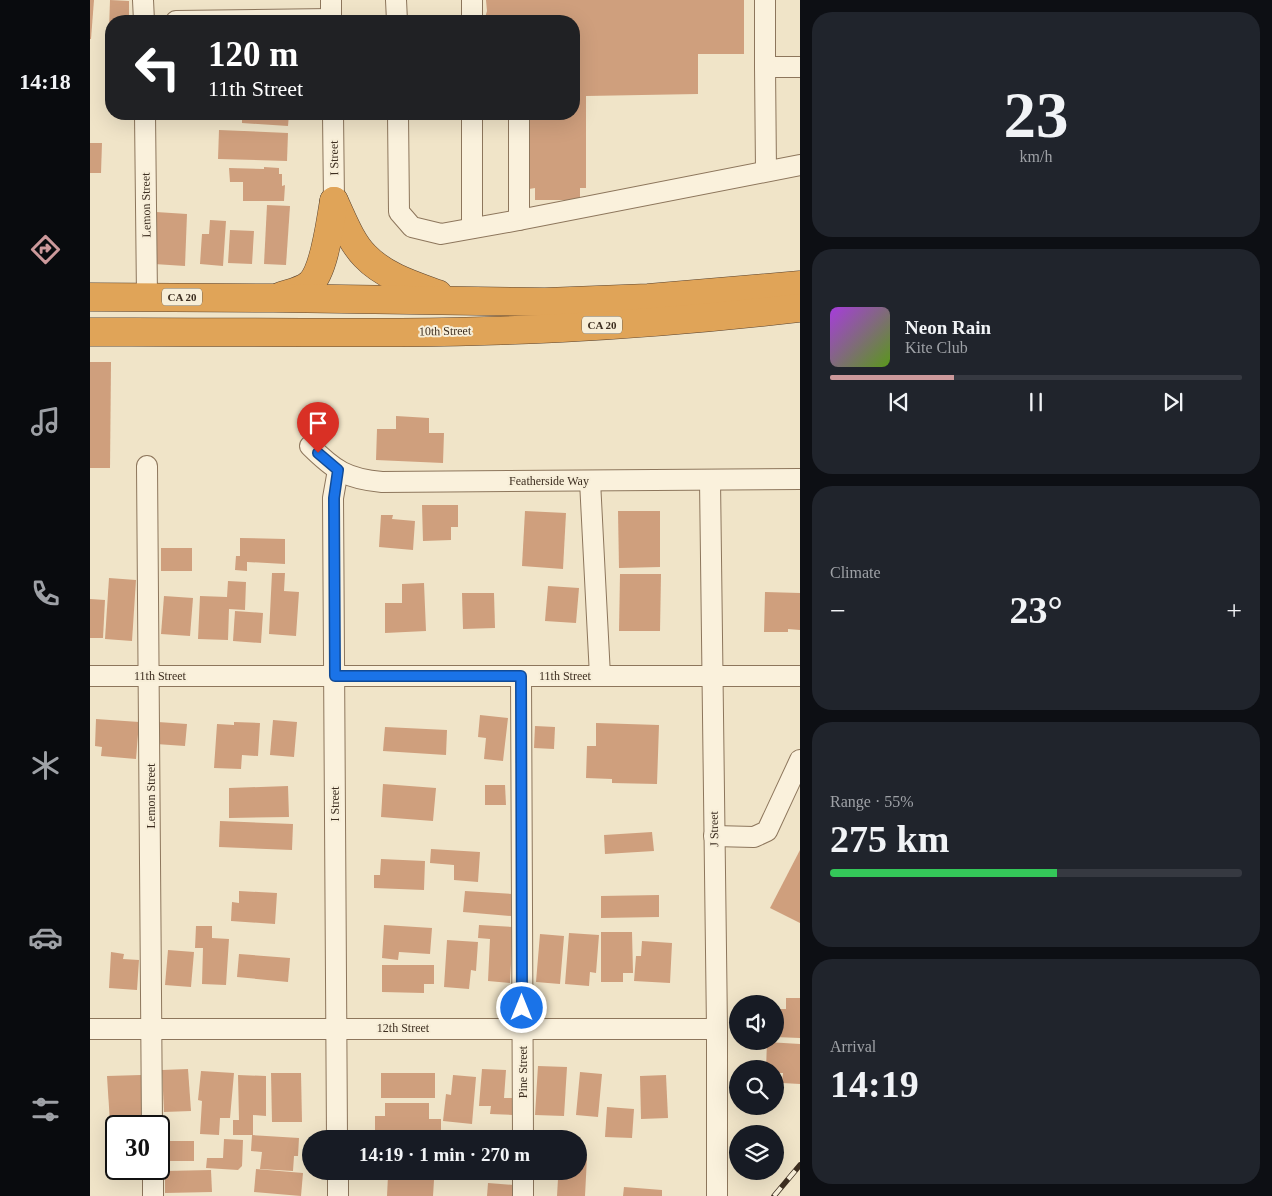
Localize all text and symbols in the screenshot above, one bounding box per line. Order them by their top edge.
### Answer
icon: left [125,35,190,100]
text: 120 m [208,35,298,74]
text: 14:18 [19,69,71,94]
text: 11th Street [208,76,303,101]
text: 23 [1004,79,1069,151]
street label: I Street [327,140,341,176]
text: km/h [1020,148,1052,165]
street label: Lemon Street [138,172,154,238]
icon: directions [28,232,63,267]
road number: CA 20 [162,288,202,306]
road number: CA 20 [582,316,622,334]
text: Neon Rain [905,317,991,338]
street label: 10th Street [419,324,472,338]
text: Kite Club [905,339,968,356]
icon: previous [885,388,913,416]
icon: pause [1022,388,1050,416]
icon: next [1159,388,1187,416]
pin [297,402,339,453]
icon: music [28,404,63,439]
icon: arrive [304,409,332,437]
street label: Featherside Way [509,474,589,488]
text: Climate [830,564,881,581]
icon: phone [28,576,63,611]
text: 23° [1009,589,1063,631]
text: − [830,595,846,626]
text: + [1226,595,1242,626]
street label: 11th Street [134,669,187,683]
street label: 11th Street [539,669,592,683]
icon: climate [28,748,63,783]
street label: Lemon Street [144,763,158,828]
street label: I Street [328,786,342,822]
text: Range · 55% [830,793,914,810]
street label: J Street [707,810,721,847]
text: 275 km [830,818,949,860]
icon: car [28,920,63,955]
position arrow [495,981,547,1033]
map controls [729,995,784,1180]
button: sound [729,995,784,1050]
street label: 12th Street [377,1021,430,1035]
text: Arrival [830,1038,876,1055]
street label: Pine Street [516,1045,530,1098]
button: search [729,1060,784,1115]
text: 14:19 [830,1063,919,1105]
icon: filters [28,1092,63,1127]
speed limit sign: 30 [105,1115,170,1180]
button: layers [729,1125,784,1180]
text: 14:19 · 1 min · 270 m [359,1144,530,1165]

